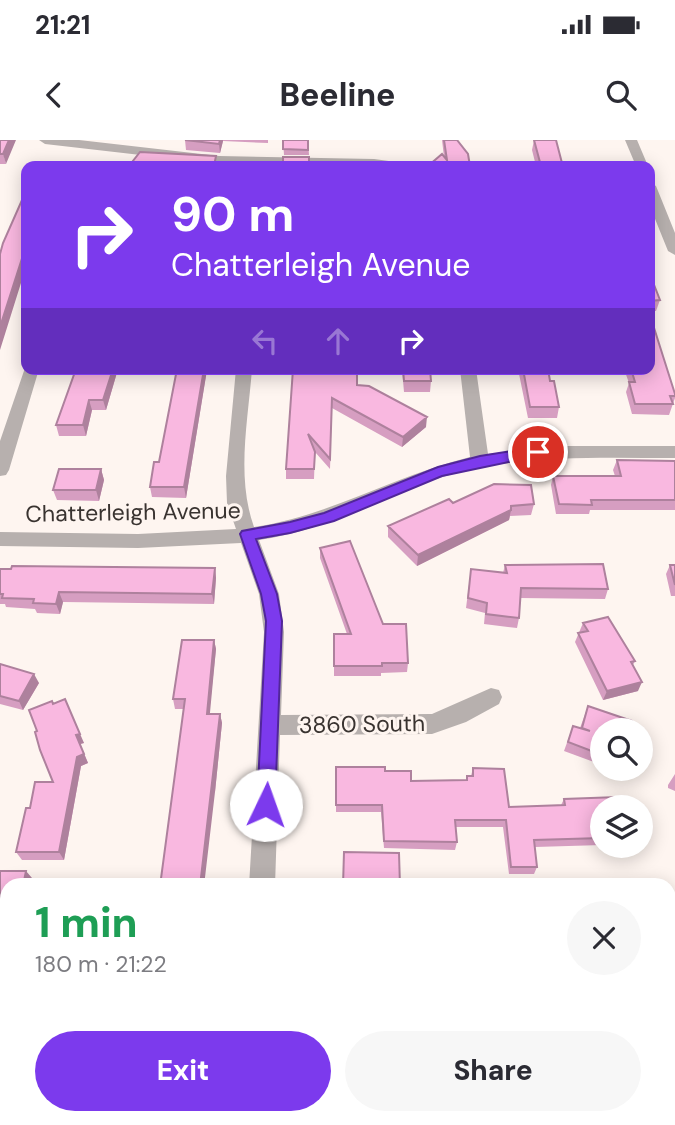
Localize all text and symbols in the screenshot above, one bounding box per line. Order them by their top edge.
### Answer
text: 21:21 [35,8,91,42]
text: Beeline [279,74,396,116]
icon: back [35,76,73,114]
icon: search [602,76,640,114]
text: 90 m [171,182,294,246]
icon: right [56,189,147,280]
text: Chatterleigh Avenue [171,244,470,286]
icon: left [246,322,284,360]
icon: ahead [319,322,357,360]
icon: right [392,322,430,360]
pin [508,422,568,482]
icon: arrive [519,433,557,471]
street label: Chatterleigh Avenue [25,495,241,529]
street label: 3860 South [299,708,425,740]
map controls [590,718,653,858]
button: search [590,718,653,781]
position arrow [229,768,303,842]
button: layers [590,795,653,858]
text: 1 min [35,895,138,950]
button: close [567,901,641,975]
text: 180 m · 21:22 [35,949,167,979]
button: Exit [35,1031,331,1111]
button: Share [345,1031,641,1111]

